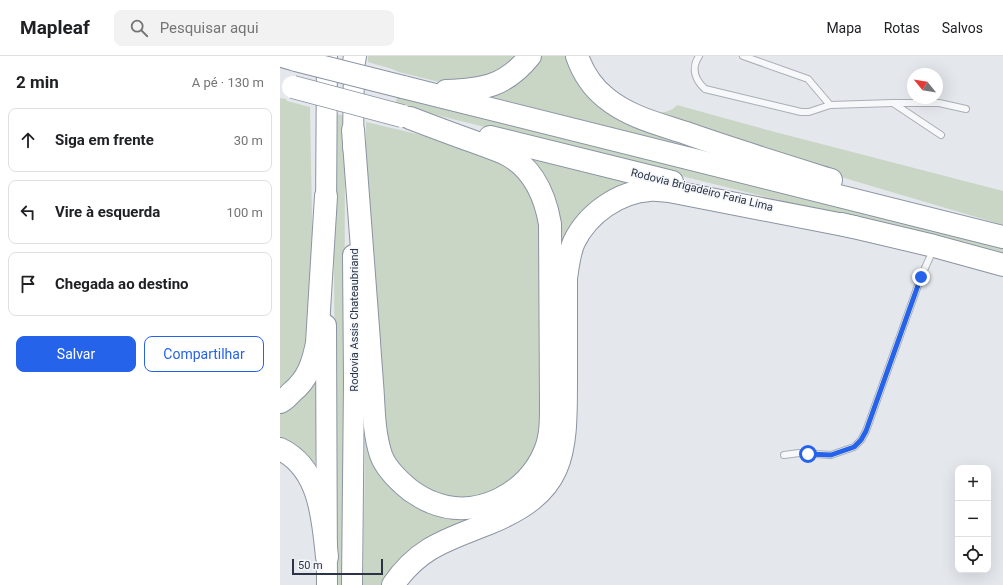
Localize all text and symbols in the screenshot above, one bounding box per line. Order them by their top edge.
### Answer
search box [114,10,394,46]
text: Mapleaf [20,16,90,39]
icon: search [128,17,150,39]
text: Pesquisar aqui [160,19,259,37]
text: Mapa [826,20,862,36]
text: Rotas [884,20,920,36]
text: Salvos [942,20,983,36]
north arrow [907,68,943,104]
text: 2 min [16,72,59,92]
text: A pé · 130 m [192,75,264,90]
icon: ahead [17,129,39,151]
text: Siga em frente [55,131,154,149]
text: 30 m [234,133,263,148]
street label: Rodovia Brigadeiro Faria Lima [630,166,774,214]
icon: left [17,201,39,223]
text: Vire à esquerda [55,203,160,221]
text: 100 m [226,205,263,220]
street label: Rodovia Assis Chateaubriand [348,248,361,392]
route end [912,268,930,286]
icon: arrive [17,273,39,295]
text: Chegada ao destino [55,275,189,293]
button: Salvar [16,336,136,372]
button: Compartilhar [144,336,264,372]
route start [799,445,817,463]
map controls [955,465,991,573]
button: + [955,465,991,501]
button: − [955,501,991,537]
button: locate [955,537,991,573]
scale bar [292,557,383,576]
text: 50 m [298,559,323,572]

